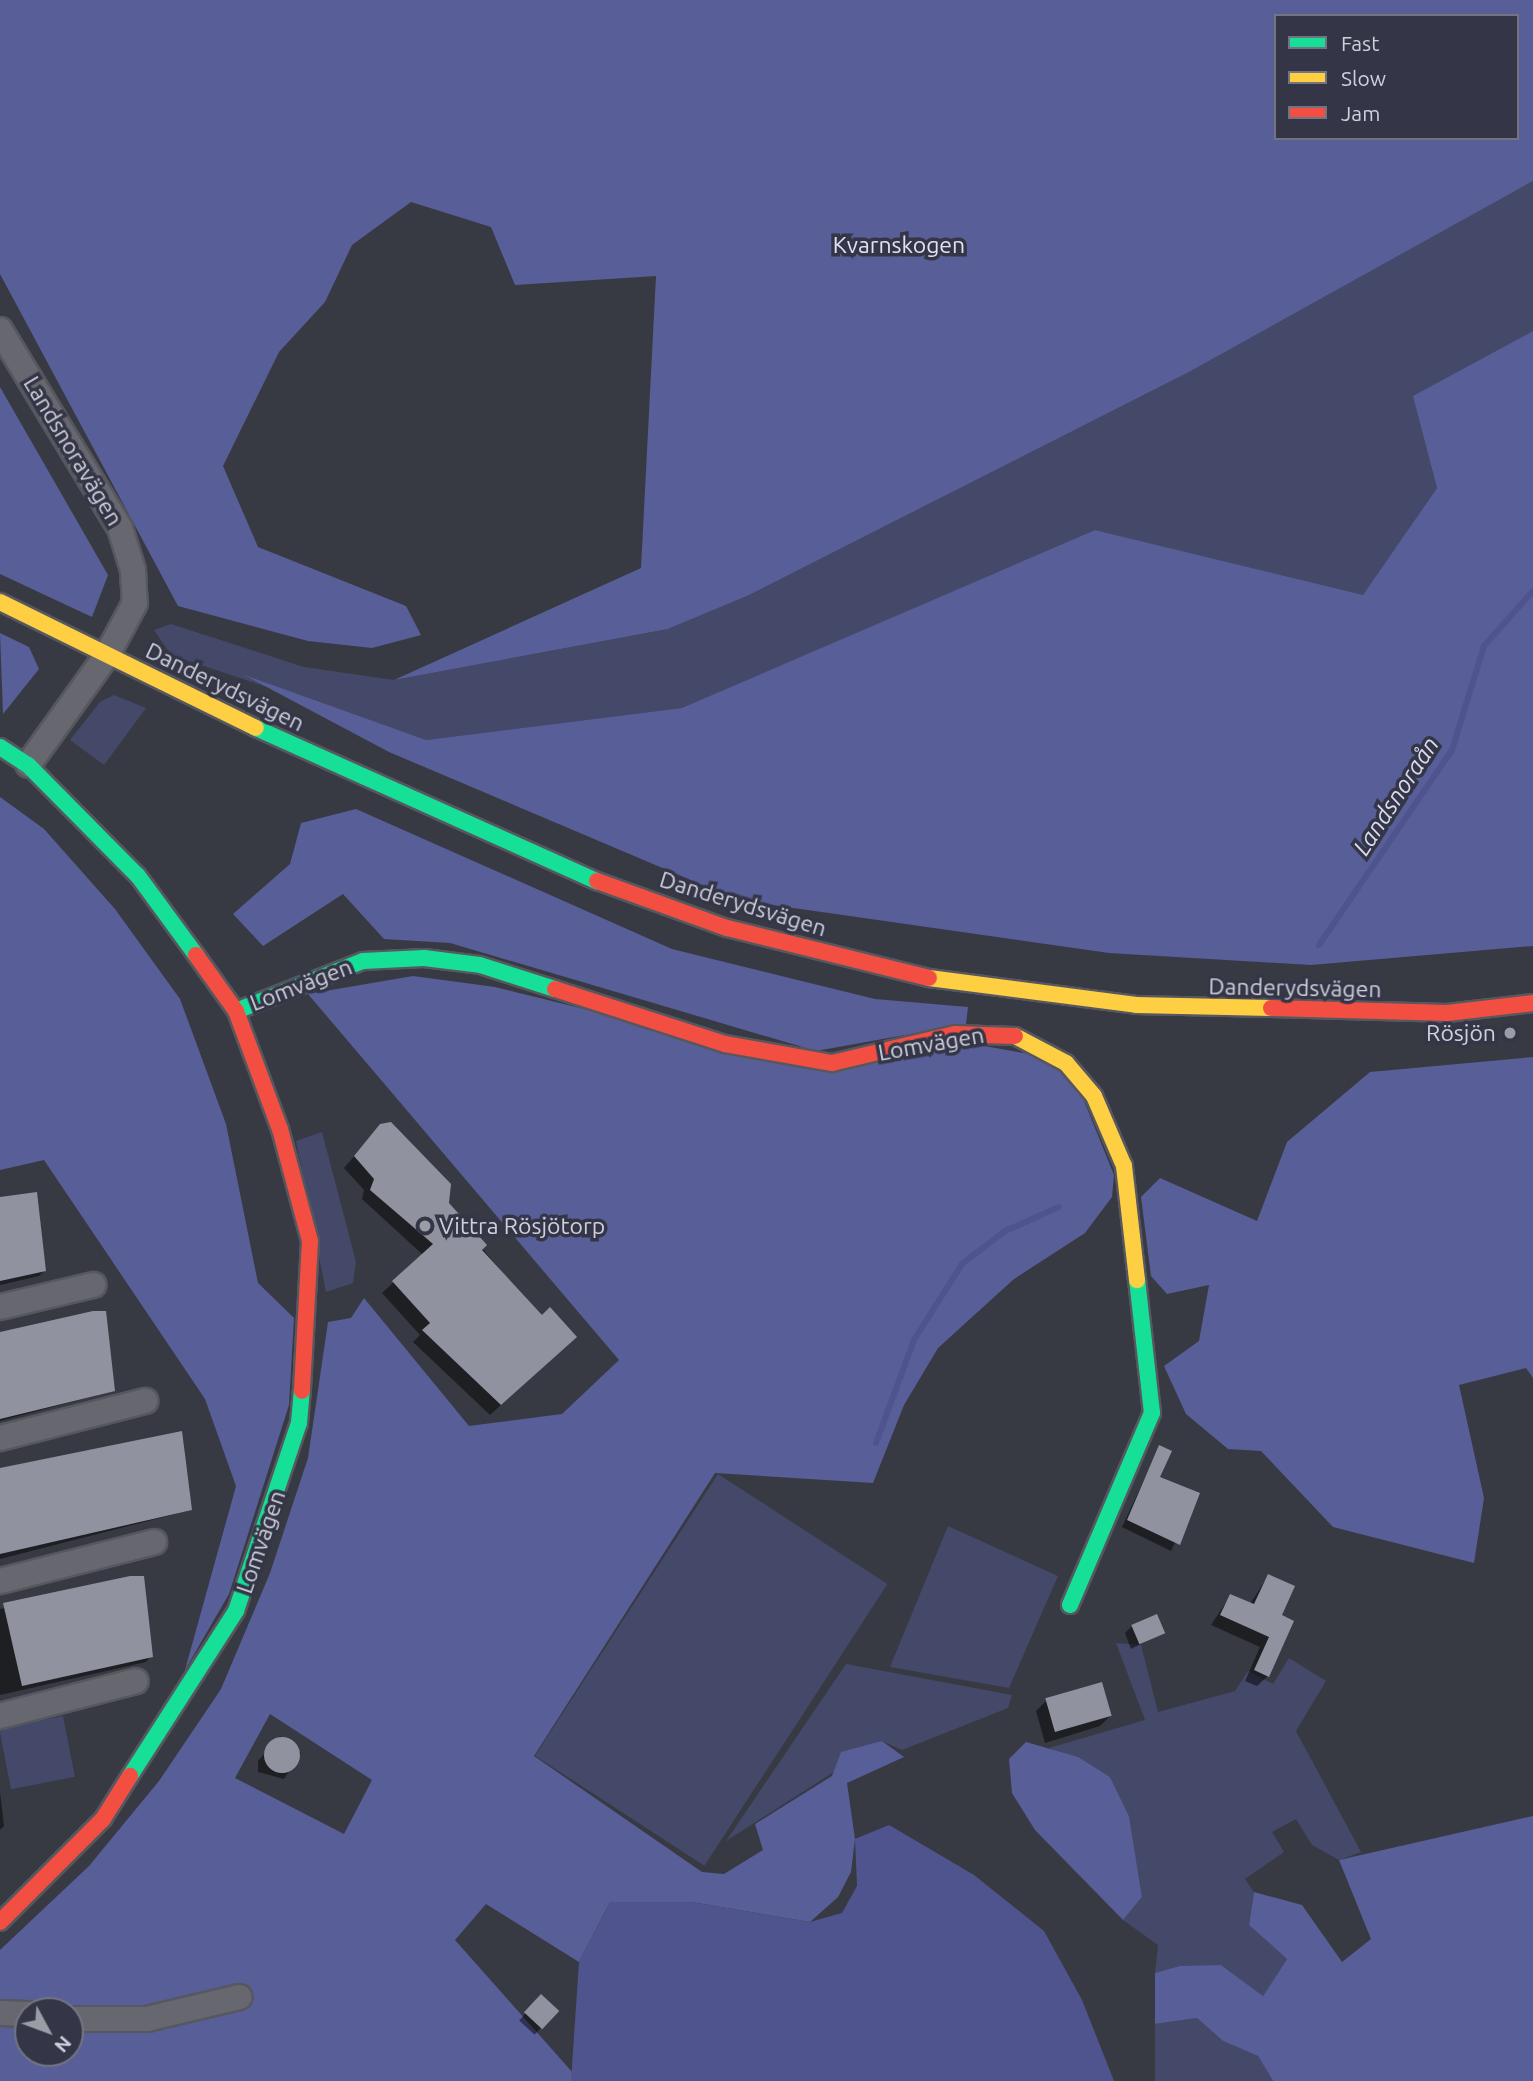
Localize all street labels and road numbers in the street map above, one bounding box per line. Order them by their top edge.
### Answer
street label: Landsnoravägen [18,371,128,531]
street label: Danderydsvägen [141,637,309,737]
street label: Danderydsvägen [656,865,830,943]
street label: Lomvägen [246,953,356,1017]
street label: Danderydsvägen [1208,973,1382,1003]
street label: Lomvägen [876,1021,986,1067]
street label: Lomvägen [231,1487,291,1597]

